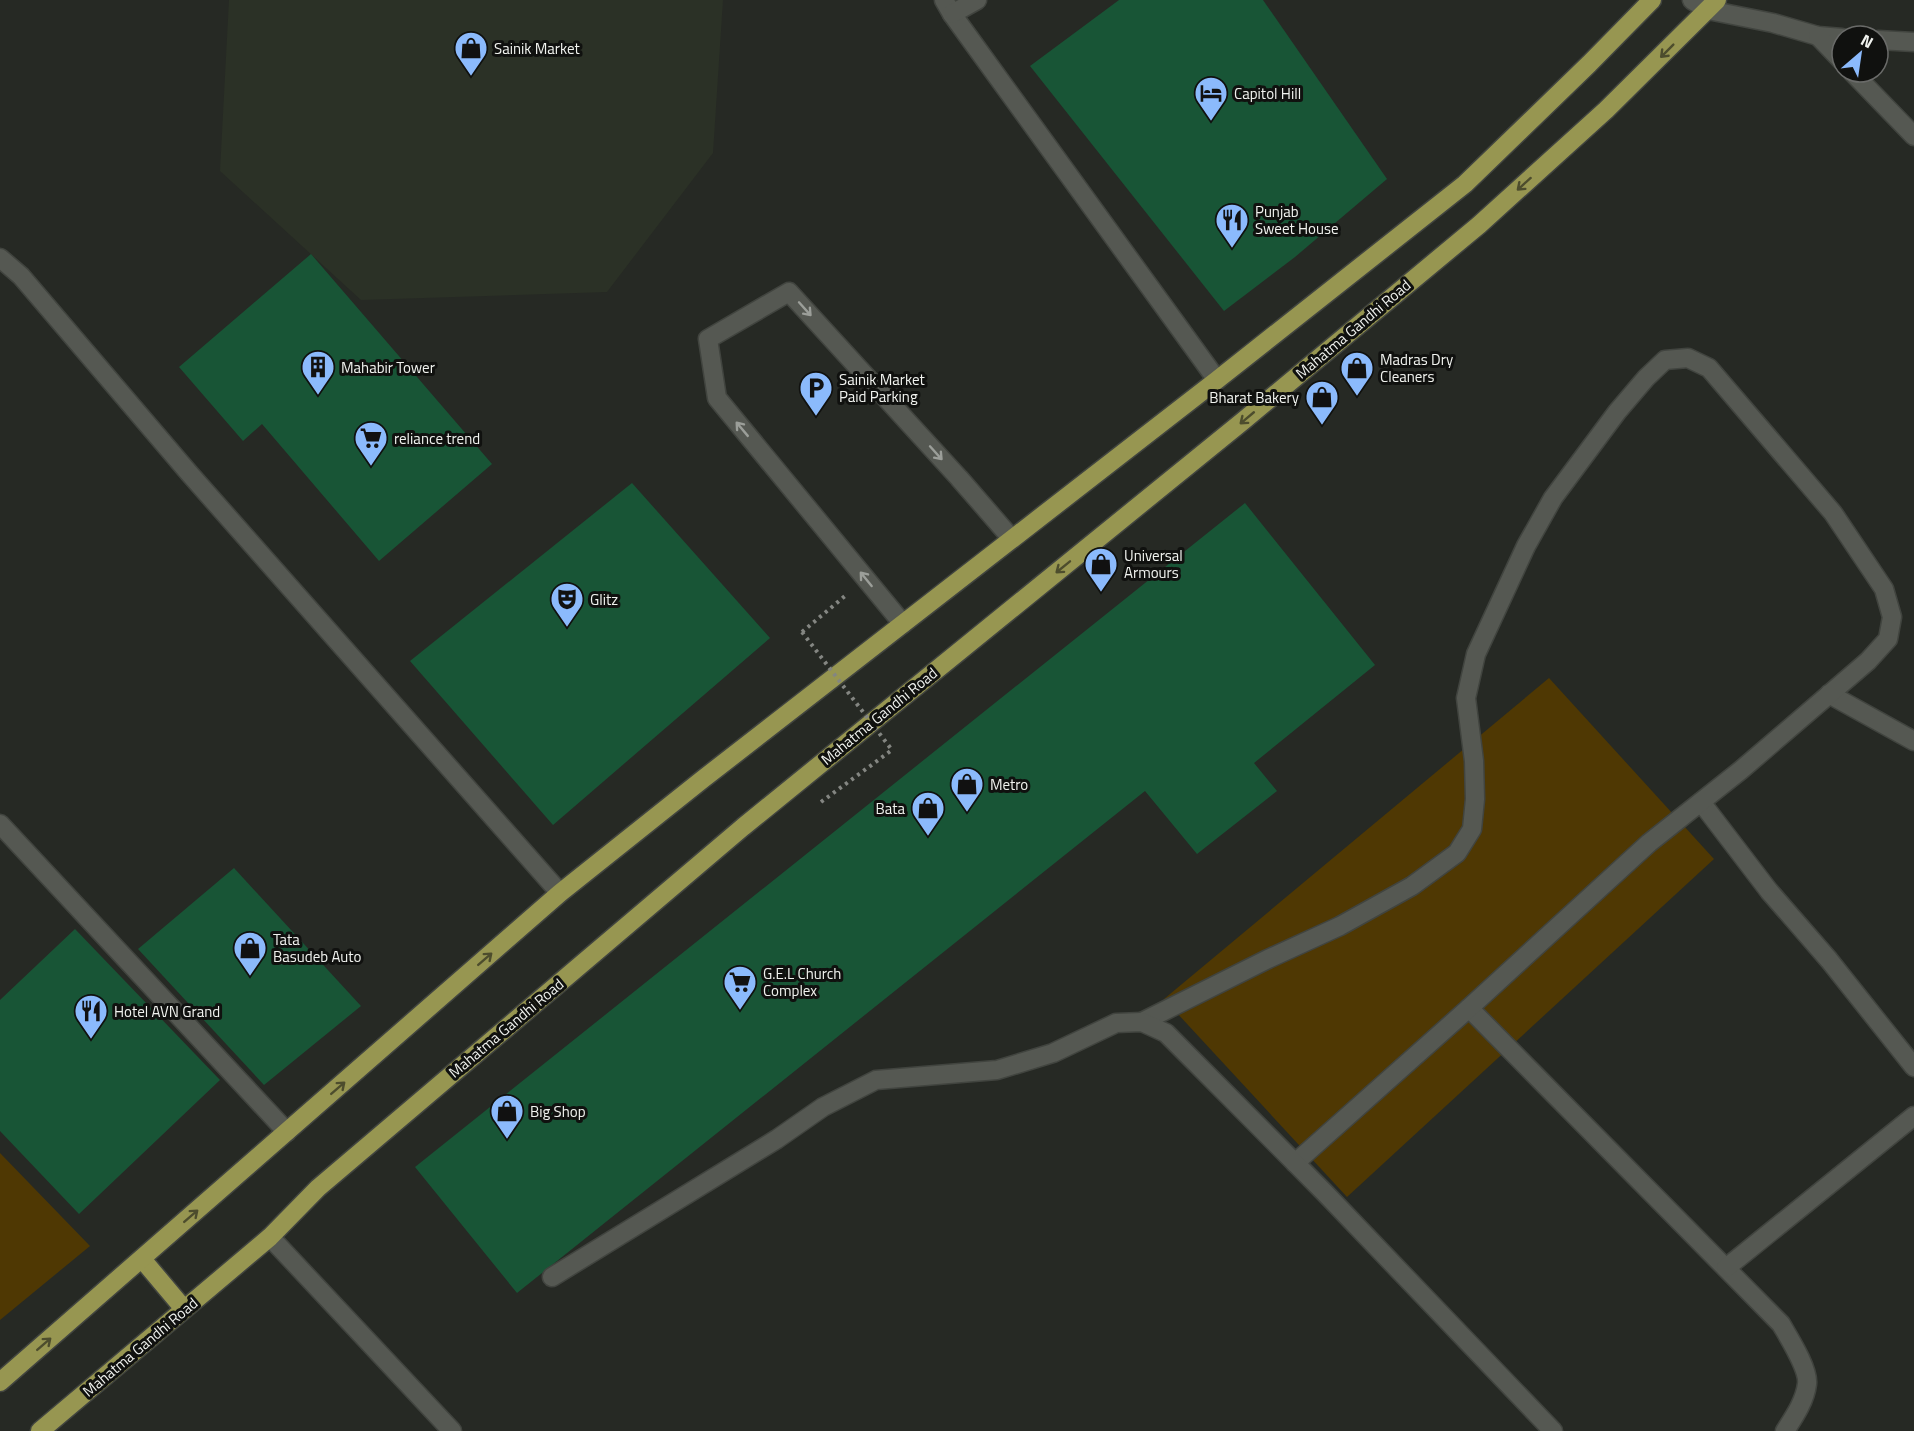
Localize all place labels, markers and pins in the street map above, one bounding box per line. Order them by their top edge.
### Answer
shop icon: Sainik Market [453,30,489,77]
place label: Sainik Market [494,37,581,60]
hotel icon: Capitol Hill [1193,75,1229,122]
place label: Capitol Hill [1234,82,1301,105]
place label: Punjab Sweet House [1255,200,1339,240]
restaurant icon: Punjab Sweet House [1214,202,1250,249]
place label: Madras Dry Cleaners [1380,348,1453,388]
building icon: Mahabir Tower [300,349,336,396]
shop icon: Madras Dry Cleaners [1339,350,1375,397]
place label: Mahabir Tower [341,356,435,379]
place label: Sainik Market Paid Parking [839,368,926,408]
parking icon: Sainik Market Paid Parking [798,370,834,417]
shop icon: Bharat Bakery [1304,379,1340,426]
place label: Bharat Bakery [1209,386,1299,409]
supermarket icon: reliance trend [353,420,389,467]
place label: reliance trend [394,427,480,450]
place label: Universal Armours [1124,544,1183,584]
shop icon: Universal Armours [1083,546,1119,593]
theatre icon: Glitz [549,581,585,628]
place label: Glitz [590,588,618,611]
shop icon: Metro [949,766,985,813]
place label: Metro [990,773,1028,796]
shop icon: Bata [910,790,946,837]
place label: Bata [875,797,905,820]
place label: Tata Basudeb Auto [273,928,362,968]
shop icon: Tata Basudeb Auto [232,930,268,977]
place label: G.E.L Church Complex [763,962,841,1002]
supermarket icon: G.E.L Church Complex [722,964,758,1011]
restaurant icon: Hotel AVN Grand [73,993,109,1040]
place label: Hotel AVN Grand [114,1000,220,1023]
shop icon: Big Shop [489,1093,525,1140]
place label: Big Shop [530,1100,586,1123]

